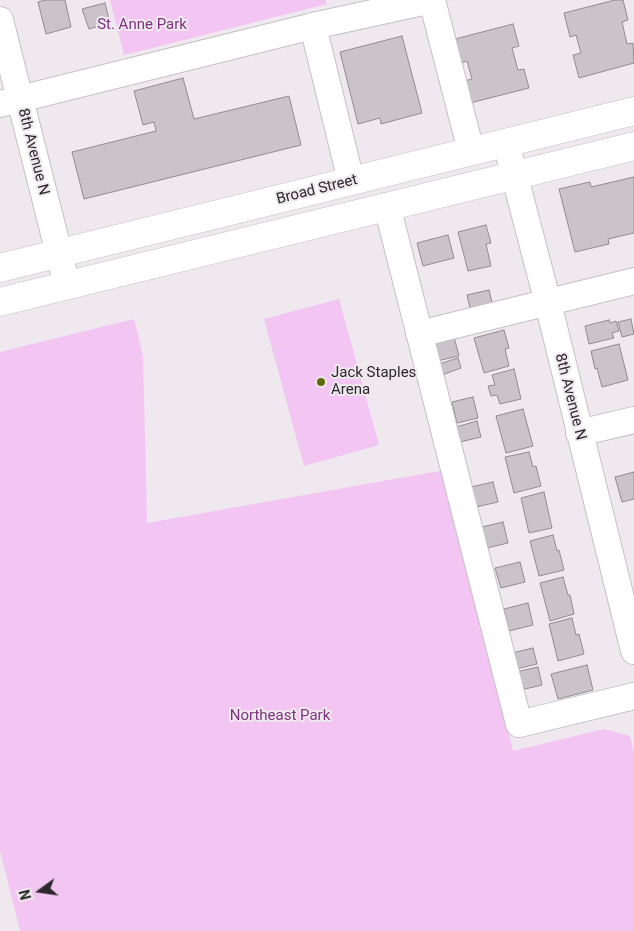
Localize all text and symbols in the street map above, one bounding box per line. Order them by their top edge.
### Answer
park label: St. Anne Park [97,16,187,34]
street label: 8th Avenue N [14,107,52,197]
street label: Broad Street [275,171,359,209]
street label: 8th Avenue N [551,352,589,442]
place label: Jack Staples Arena [331,364,416,399]
marker: Jack Staples Arena [315,376,327,388]
park label: Northeast Park [230,707,330,725]
north arrow [15,866,65,916]
text: N [16,888,34,901]

